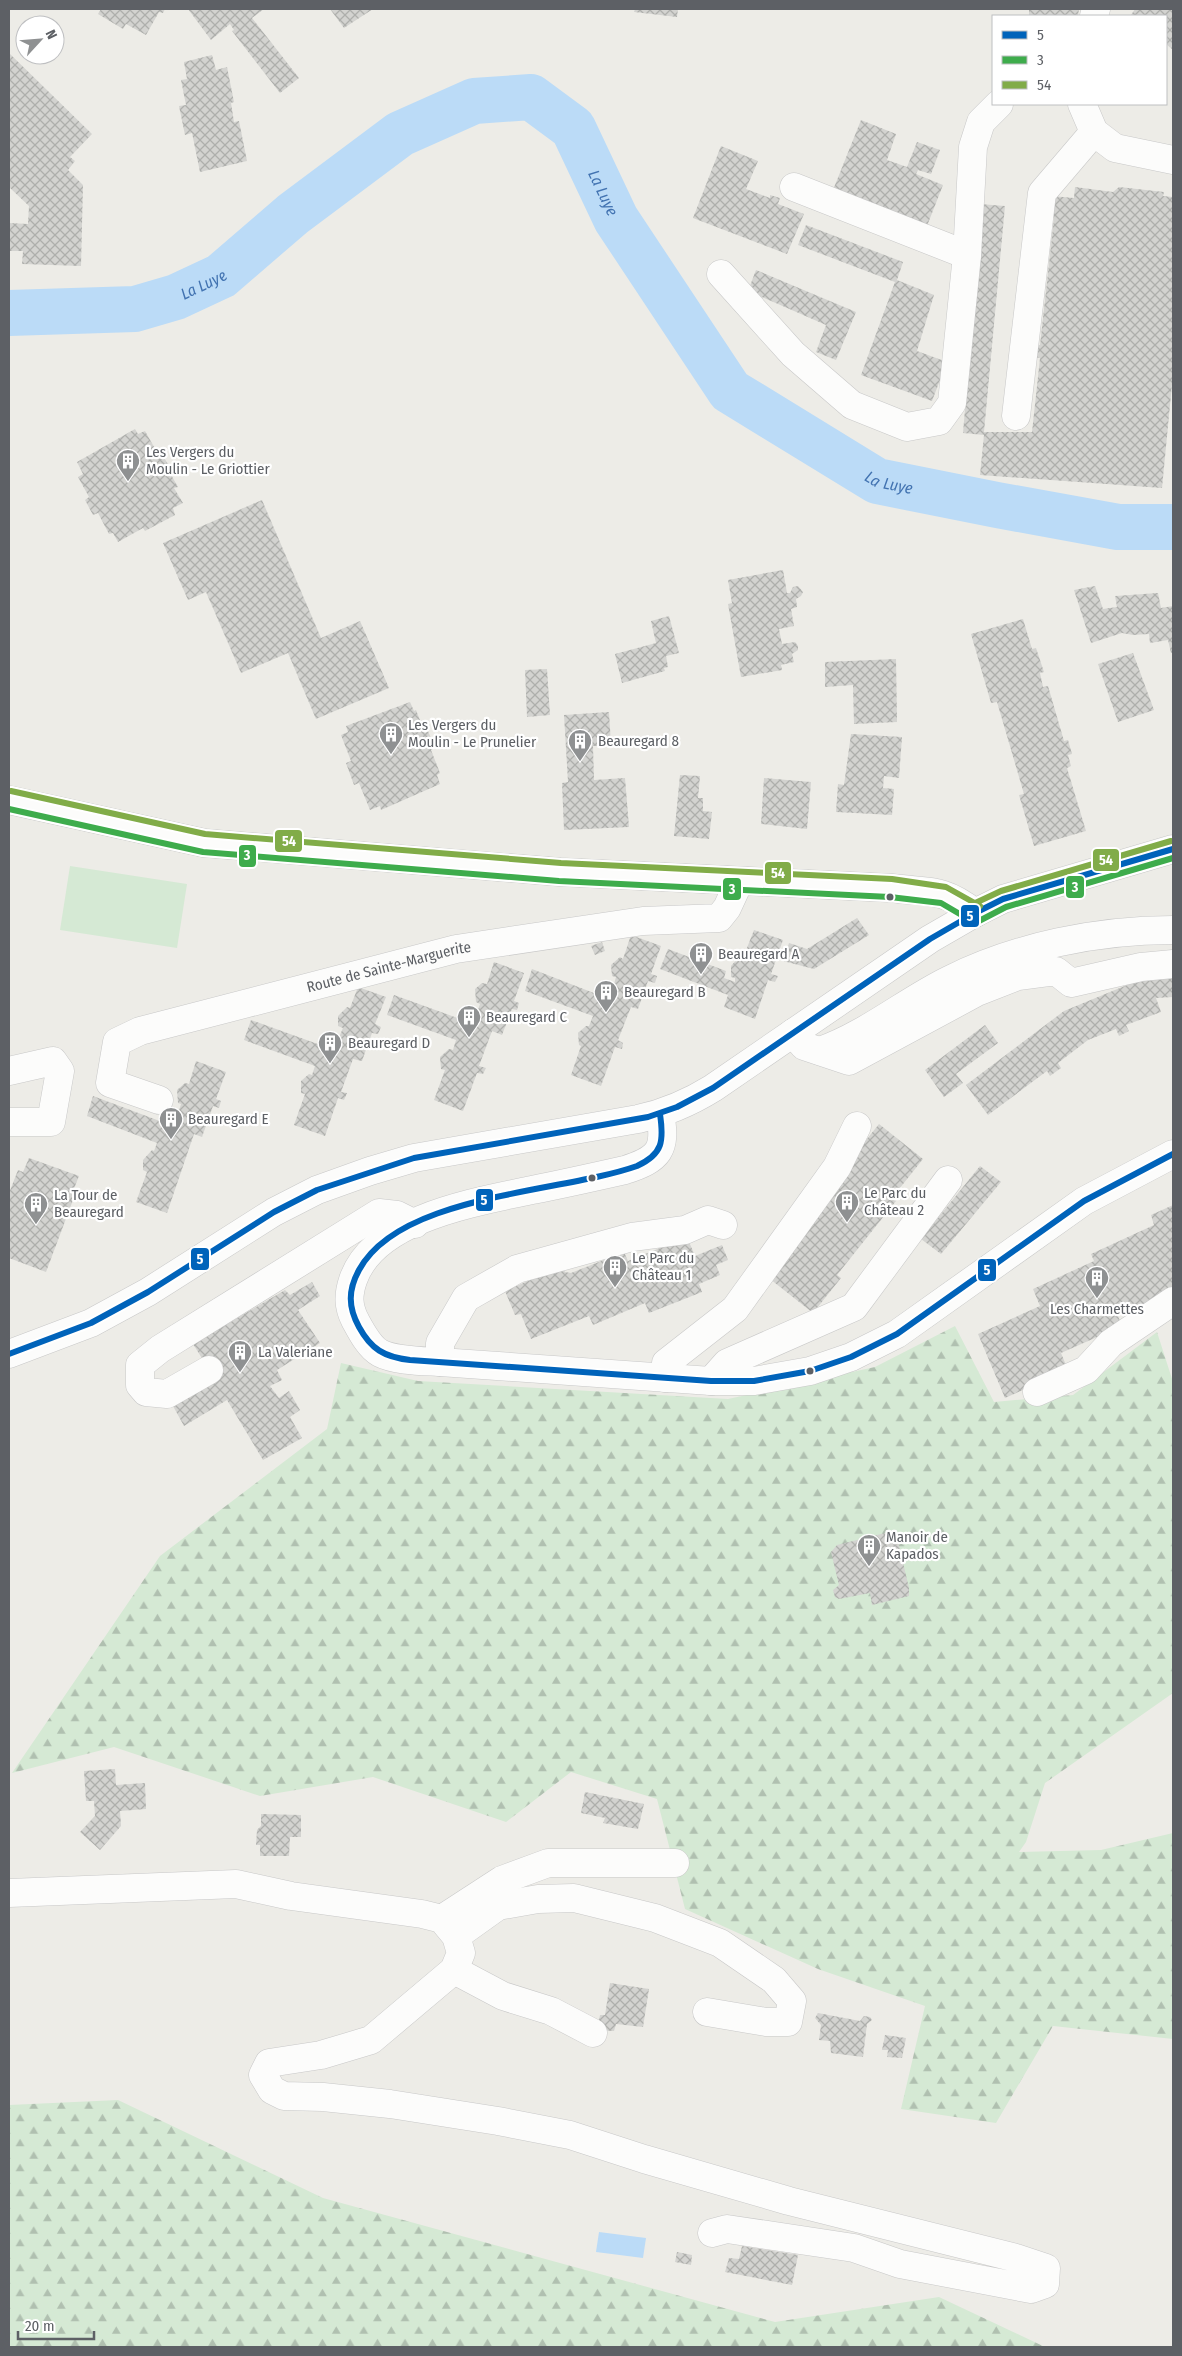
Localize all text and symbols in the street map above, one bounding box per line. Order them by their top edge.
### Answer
north arrow [15,15,65,65]
legend [992,15,1167,105]
text: 5 [1037,26,1044,44]
text: N [42,27,61,42]
text: 3 [1037,51,1044,69]
text: 54 [1037,76,1051,94]
water label: La Luye [584,167,622,219]
water label: La Luye [178,266,231,304]
place label: Les Vergers du Moulin - Le Griottier [146,443,270,478]
building icon: Les Vergers du Moulin - Le Griottier [115,448,141,482]
water label: La Luye [862,467,915,498]
place label: Les Vergers du Moulin - Le Prunelier [408,716,537,751]
building icon: Les Vergers du Moulin - Le Prunelier [378,721,404,755]
building icon: Beauregard 8 [567,728,593,762]
place label: Beauregard 8 [598,732,679,750]
line badge: 54 [274,829,303,853]
text: 54 [282,833,296,850]
line badge: 3 [238,844,257,868]
text: 3 [243,847,251,864]
line badge: 54 [1092,848,1120,872]
text: 54 [1099,852,1113,869]
line badge: 54 [764,861,792,885]
text: 54 [771,865,785,882]
line badge: 3 [1065,875,1085,899]
line badge: 3 [722,877,742,901]
text: 3 [1071,879,1079,896]
text: 3 [728,881,736,898]
unlabelled marker [885,892,895,902]
line badge: 5 [960,904,980,928]
text: 5 [967,908,974,925]
street label: Route de Sainte-Marguerite [305,938,472,996]
building icon: Beauregard A [688,941,714,975]
place label: Beauregard A [718,945,799,963]
building icon: Beauregard B [593,979,619,1013]
place label: Beauregard B [624,983,706,1001]
building icon: Beauregard C [456,1004,482,1038]
place label: Beauregard C [486,1008,567,1026]
building icon: Beauregard D [317,1030,343,1064]
place label: Beauregard D [348,1034,430,1052]
building icon: Beauregard E [158,1106,184,1140]
place label: Beauregard E [188,1110,268,1128]
unlabelled marker [587,1173,597,1183]
place label: Le Parc du Château 2 [864,1184,926,1219]
place label: La Tour de Beauregard [54,1186,124,1221]
line badge: 5 [475,1188,494,1212]
building icon: Le Parc du Château 2 [834,1189,860,1223]
building icon: La Tour de Beauregard [23,1191,49,1225]
text: 5 [481,1192,488,1209]
line badge: 5 [190,1247,210,1271]
place label: Le Parc du Château 1 [632,1249,694,1284]
text: 5 [197,1251,204,1268]
building icon: Le Parc du Château 1 [602,1254,628,1288]
line badge: 5 [977,1258,997,1282]
text: 5 [984,1262,991,1279]
building icon: Les Charmettes [1084,1265,1110,1299]
place label: Les Charmettes [1050,1300,1144,1318]
building icon: La Valeriane [227,1339,253,1373]
place label: La Valeriane [258,1343,333,1361]
unlabelled marker [805,1366,815,1376]
place label: Manoir de Kapados [886,1528,948,1563]
building icon: Manoir de Kapados [856,1533,882,1567]
scale bar [18,2308,94,2340]
text: 20 m [25,2317,55,2335]

